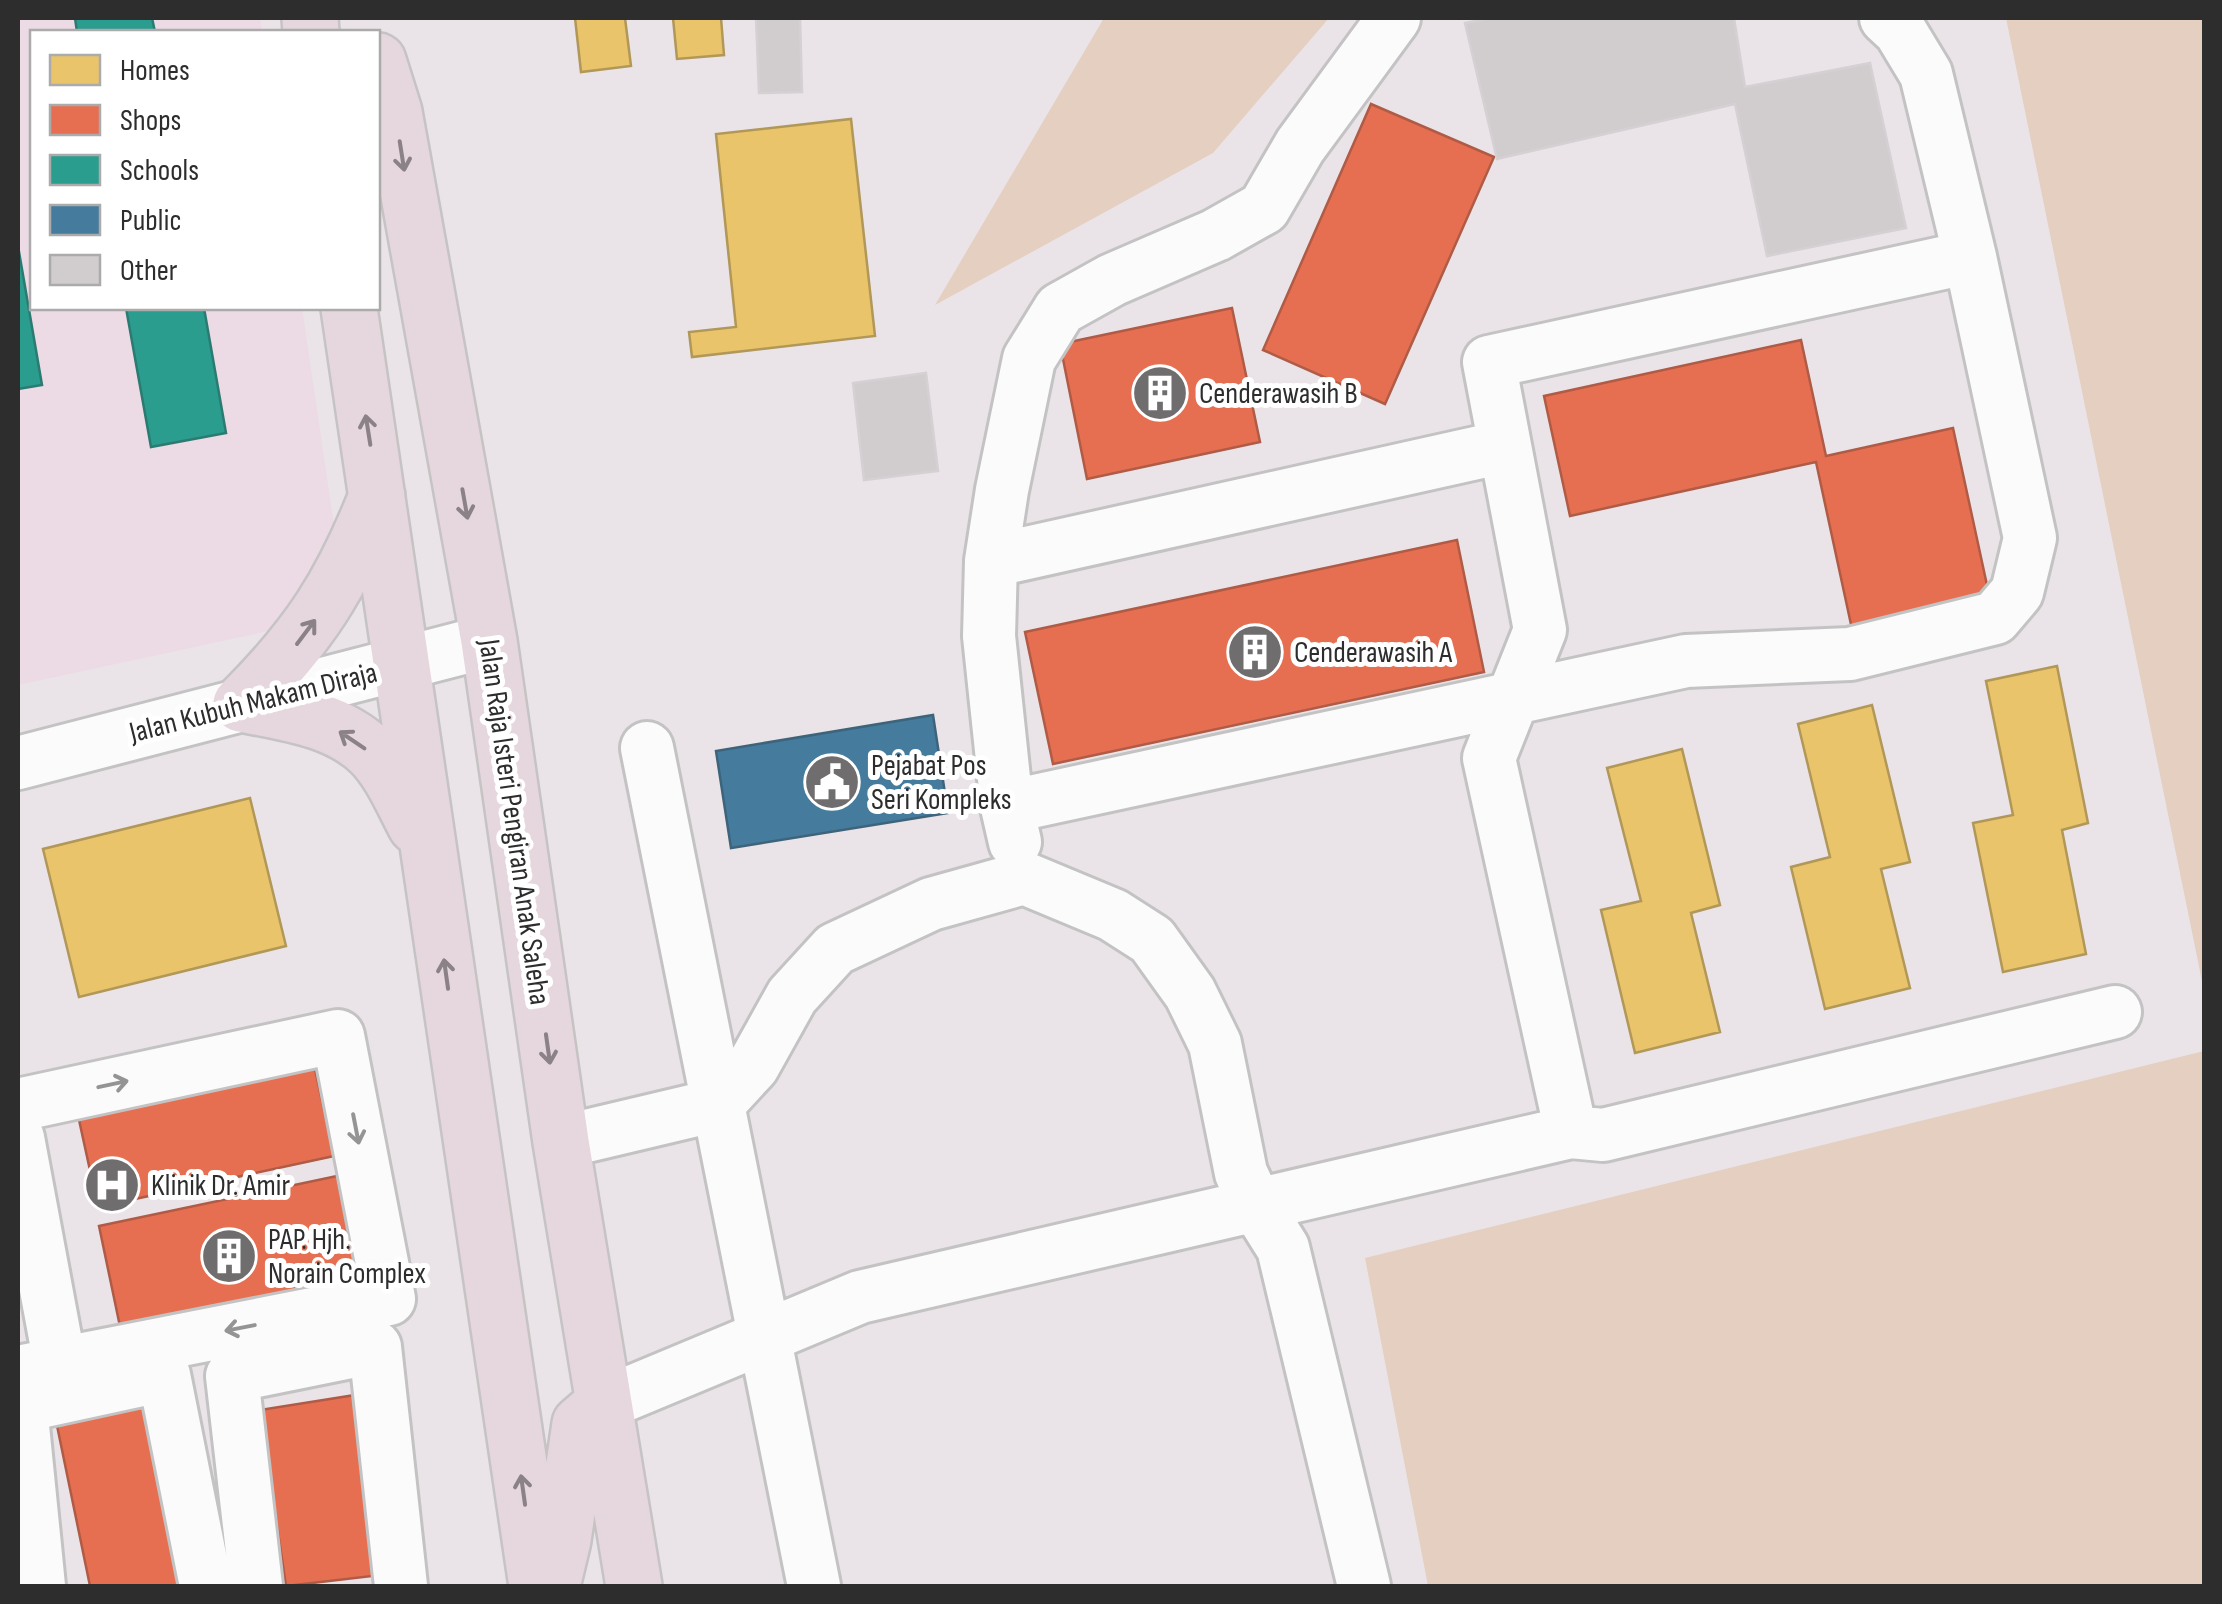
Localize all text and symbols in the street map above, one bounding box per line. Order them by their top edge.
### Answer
legend [30,30,380,310]
text: Homes [120,53,190,89]
text: Shops [120,103,181,139]
one-way arrow [393,139,411,171]
text: Schools [120,153,199,189]
text: Public [120,203,181,239]
text: Other [120,253,178,289]
building icon: Cenderawasih B [1130,363,1190,423]
place label: Cenderawasih B [1199,376,1358,412]
one-way arrow [358,414,376,446]
one-way arrow [456,487,475,520]
one-way arrow [295,619,316,646]
building icon: Cenderawasih A [1225,622,1285,682]
place label: Cenderawasih A [1294,635,1452,671]
street label: Jalan Raja Isteri Pengiran Anak Saleha [470,636,557,1007]
street label: Jalan Kubuh Makam Diraja [125,655,381,751]
one-way arrow [339,729,367,750]
place label: Pejabat Pos Seri Kompleks [871,748,1012,818]
public building icon: Pejabat Pos Seri Kompleks [802,752,862,812]
one-way arrow [436,958,454,990]
one-way arrow [539,1033,558,1065]
one-way arrow [96,1074,128,1093]
one-way arrow [348,1112,367,1144]
hospital icon: Klinik Dr. Amir [82,1155,142,1215]
place label: Klinik Dr. Amir [151,1168,290,1204]
place label: PAP. Hjh. Norain Complex [268,1222,426,1292]
building icon: PAP. Hjh. Norain Complex [199,1226,259,1286]
one-way arrow [225,1320,257,1339]
one-way arrow [513,1474,531,1507]

